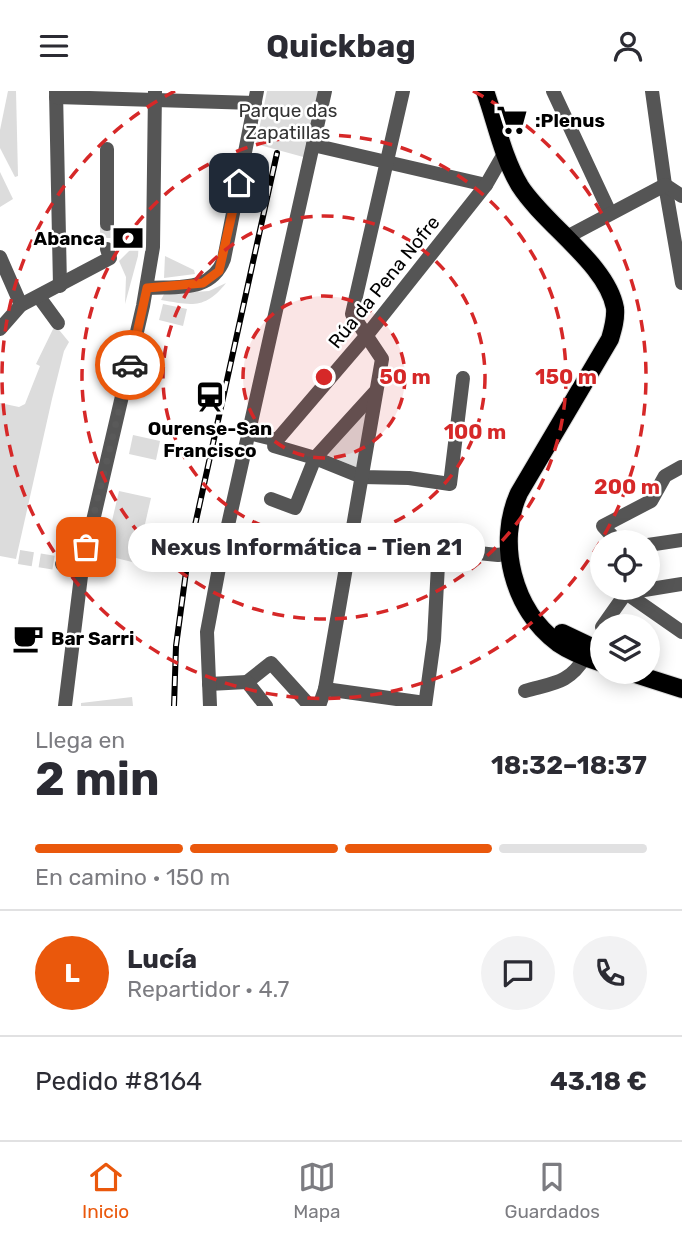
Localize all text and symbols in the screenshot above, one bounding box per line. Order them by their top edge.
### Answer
icon: menu [35,27,73,65]
text: Quickbag [266,27,416,65]
icon: person [609,27,647,65]
park label: Parque das Zapatillas [238,99,338,144]
supermarket icon: :Plenus [495,103,529,137]
place label: :Plenus [535,109,605,132]
pin [209,153,269,213]
icon: home [220,164,258,202]
street label: Rúa da Pena Nofre [324,211,444,353]
bank icon: Abanca [111,221,145,255]
place label: Abanca [34,227,105,250]
courier [95,330,165,400]
icon: car [111,346,149,384]
text: 50 m [379,364,431,389]
text: 150 m [535,364,597,389]
centre of rings [312,365,336,389]
station icon: Ourense-San Francisco [193,380,227,414]
place label: Ourense-San Francisco [148,417,272,462]
text: 100 m [444,419,506,444]
text: 200 m [594,474,660,499]
pin [56,517,116,577]
callout: Nexus Informática - Tien 21 [128,523,485,571]
icon: bag [67,528,105,566]
map controls [590,530,660,684]
button: locate [590,530,660,600]
text: Nexus Informática - Tien 21 [150,533,463,561]
button: layers [590,614,660,684]
cafe icon: Bar Sarri [11,621,45,655]
place label: Bar Sarri [51,627,134,650]
text: Llega en [35,726,125,754]
text: 18:32–18:37 [491,750,647,781]
text: 2 min [35,752,160,807]
text: En camino · 150 m [35,863,230,891]
button: chat [481,936,555,1010]
button: phone [573,936,647,1010]
text: Lucía [127,944,197,975]
text: L [64,958,80,989]
text: Repartidor · 4.7 [127,975,289,1003]
text: Pedido #8164 [35,1066,202,1097]
text: 43.18 € [550,1066,647,1097]
tab: Inicio [82,1158,129,1223]
tab: Mapa [293,1158,341,1223]
tab: Guardados [504,1158,600,1223]

